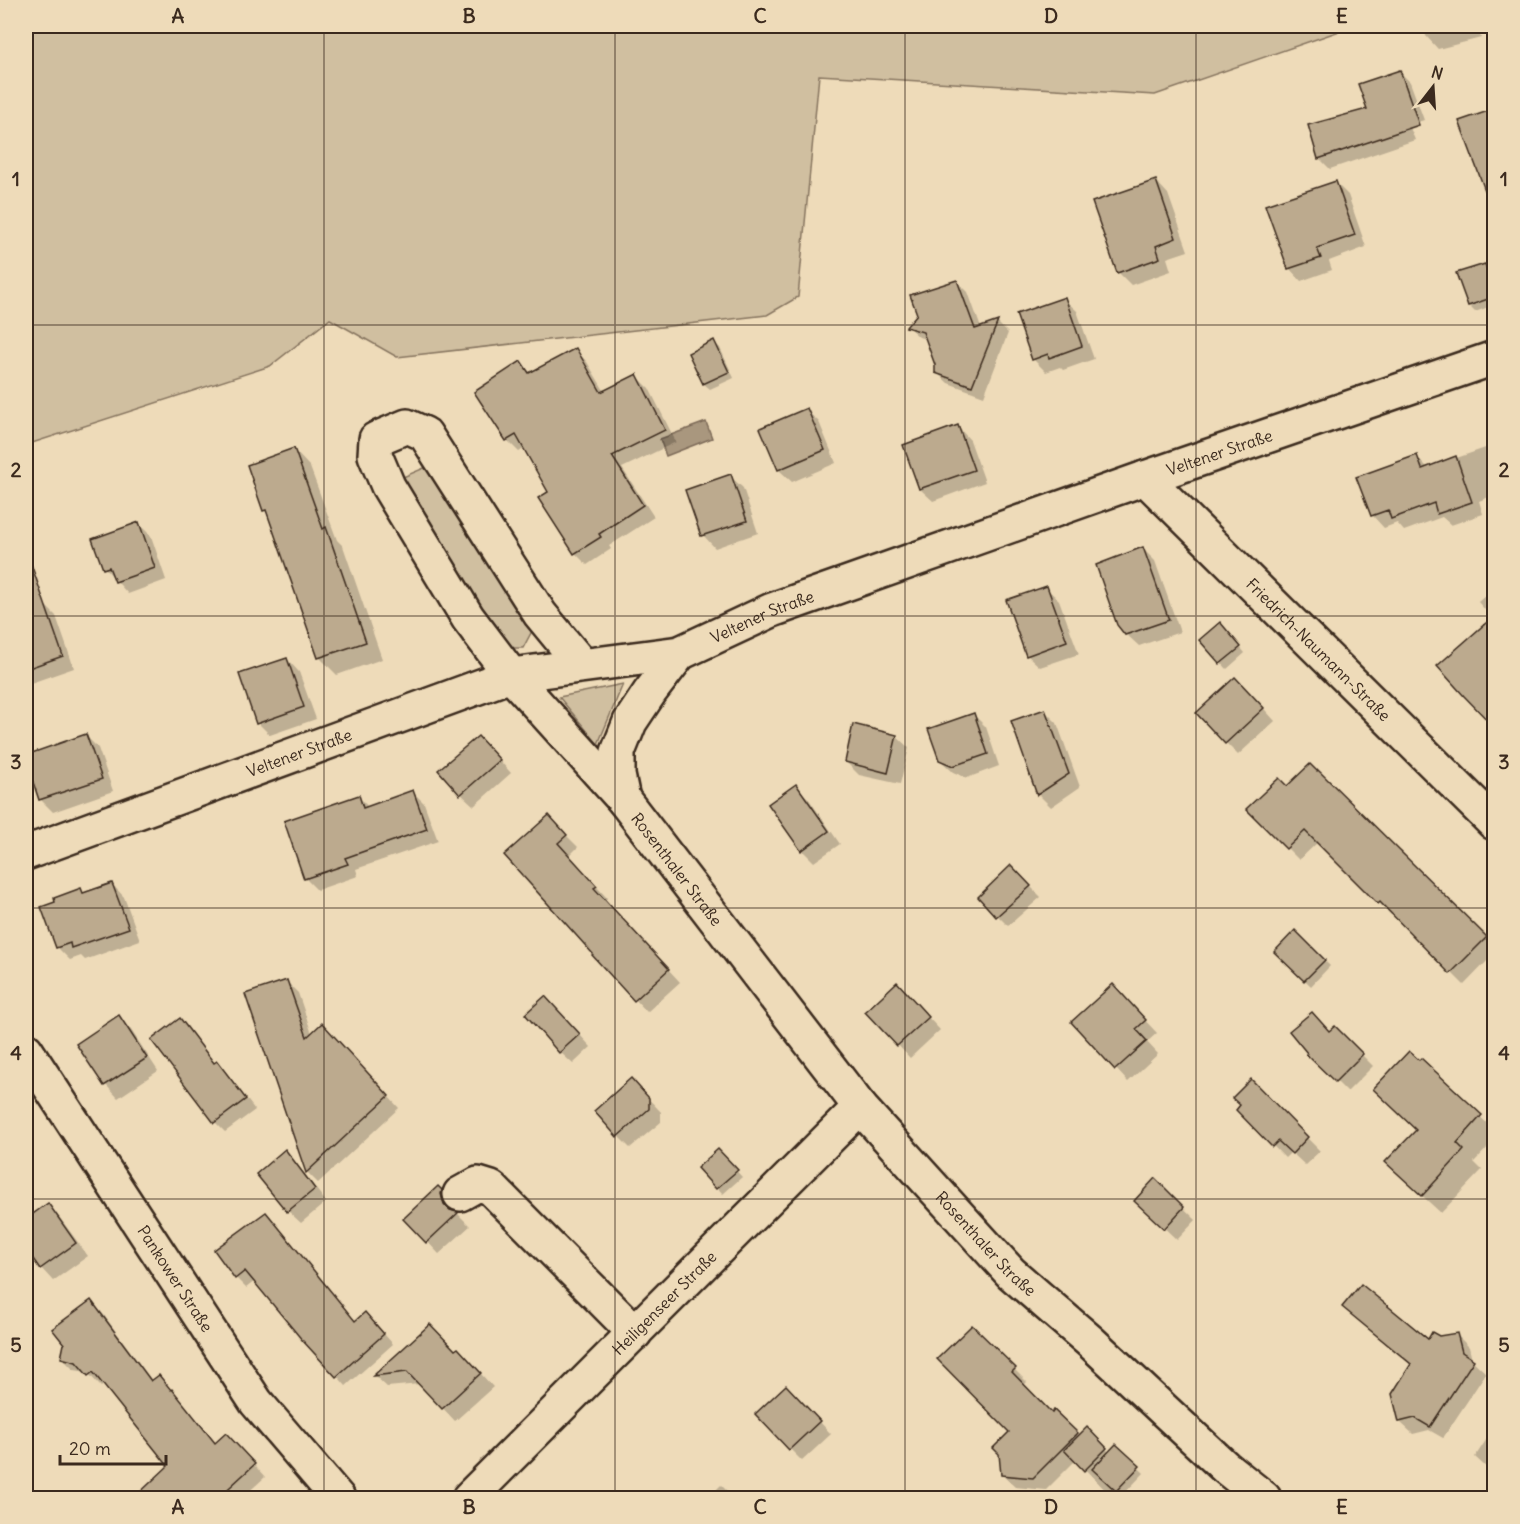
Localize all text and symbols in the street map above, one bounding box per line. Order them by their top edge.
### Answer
text: A [172,3,185,28]
text: B [462,3,476,28]
text: C [753,3,767,28]
text: D [1044,3,1058,28]
text: E [1336,3,1348,28]
north arrow [1403,57,1463,117]
text: N [1429,61,1446,84]
text: 1 [12,166,20,191]
text: 1 [1500,166,1508,191]
street label: Veltener Straße [1164,425,1275,480]
text: 2 [11,457,22,482]
text: 2 [1499,457,1510,482]
street label: Friedrich-Naumann-Straße [1242,574,1395,725]
street label: Veltener Straße [707,586,817,647]
street label: Veltener Straße [244,724,355,781]
text: 3 [10,749,22,774]
text: 3 [1498,749,1510,774]
street label: Rosenthaler Straße [627,809,727,930]
text: 4 [10,1040,22,1065]
text: 4 [1498,1040,1510,1065]
street label: Rosenthaler Straße [931,1187,1040,1300]
street label: Pankower Straße [133,1222,217,1336]
street label: Heiligenseer Straße [608,1246,721,1359]
text: 5 [10,1332,22,1357]
text: 5 [1498,1332,1510,1357]
scale bar [60,1428,166,1466]
text: 20 m [69,1437,111,1460]
text: A [172,1494,185,1519]
text: B [462,1494,476,1519]
text: C [753,1494,767,1519]
text: D [1044,1494,1058,1519]
text: E [1336,1494,1348,1519]

